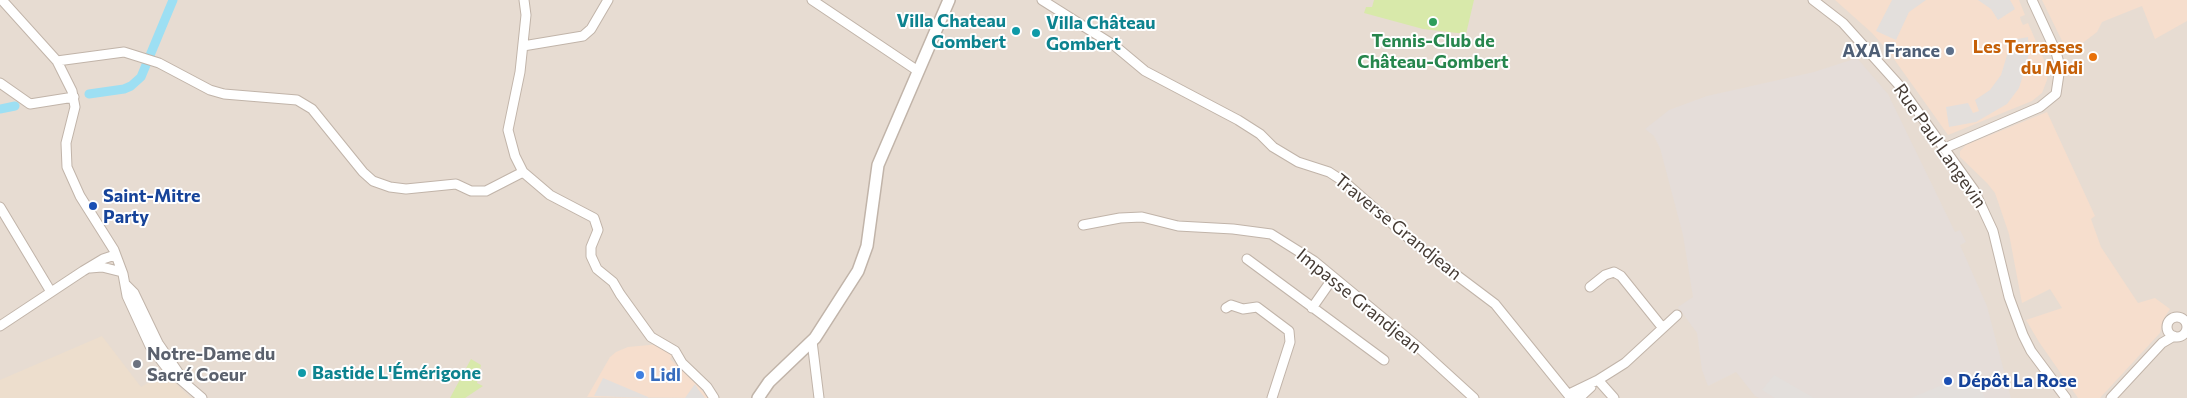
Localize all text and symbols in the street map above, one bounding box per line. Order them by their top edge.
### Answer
place label: Villa Chateau Gombert [897,10,1006,52]
place label: Villa Château Gombert [1046,12,1155,54]
marker: Tennis-Club de Château-Gombert [1427,16,1439,28]
marker: Villa Chateau Gombert [1010,25,1022,37]
marker: Villa Château Gombert [1030,27,1042,39]
place label: Tennis-Club de Château-Gombert [1357,30,1509,72]
place label: Les Terrasses du Midi [1973,36,2083,78]
place label: AXA France [1842,40,1940,62]
marker: AXA France [1944,45,1956,57]
marker: Les Terrasses du Midi [2087,51,2099,63]
street label: Rue Paul Langevin [1889,80,1991,212]
street label: Traverse Grandjean [1330,169,1466,285]
place label: Saint-Mitre Party [103,185,200,228]
marker: Saint-Mitre Party [87,200,99,212]
street label: Impasse Grandjean [1292,244,1426,358]
place label: Notre-Dame du Sacré Coeur [147,343,275,386]
marker: Notre-Dame du Sacré Coeur [131,358,143,370]
place label: Bastide L'Émérigone [312,362,481,384]
place label: Lidl [650,364,681,386]
marker: Bastide L'Émérigone [296,367,308,379]
marker: Lidl [634,369,646,381]
place label: Dépôt La Rose [1958,370,2077,392]
marker: Dépôt La Rose [1942,375,1954,387]

